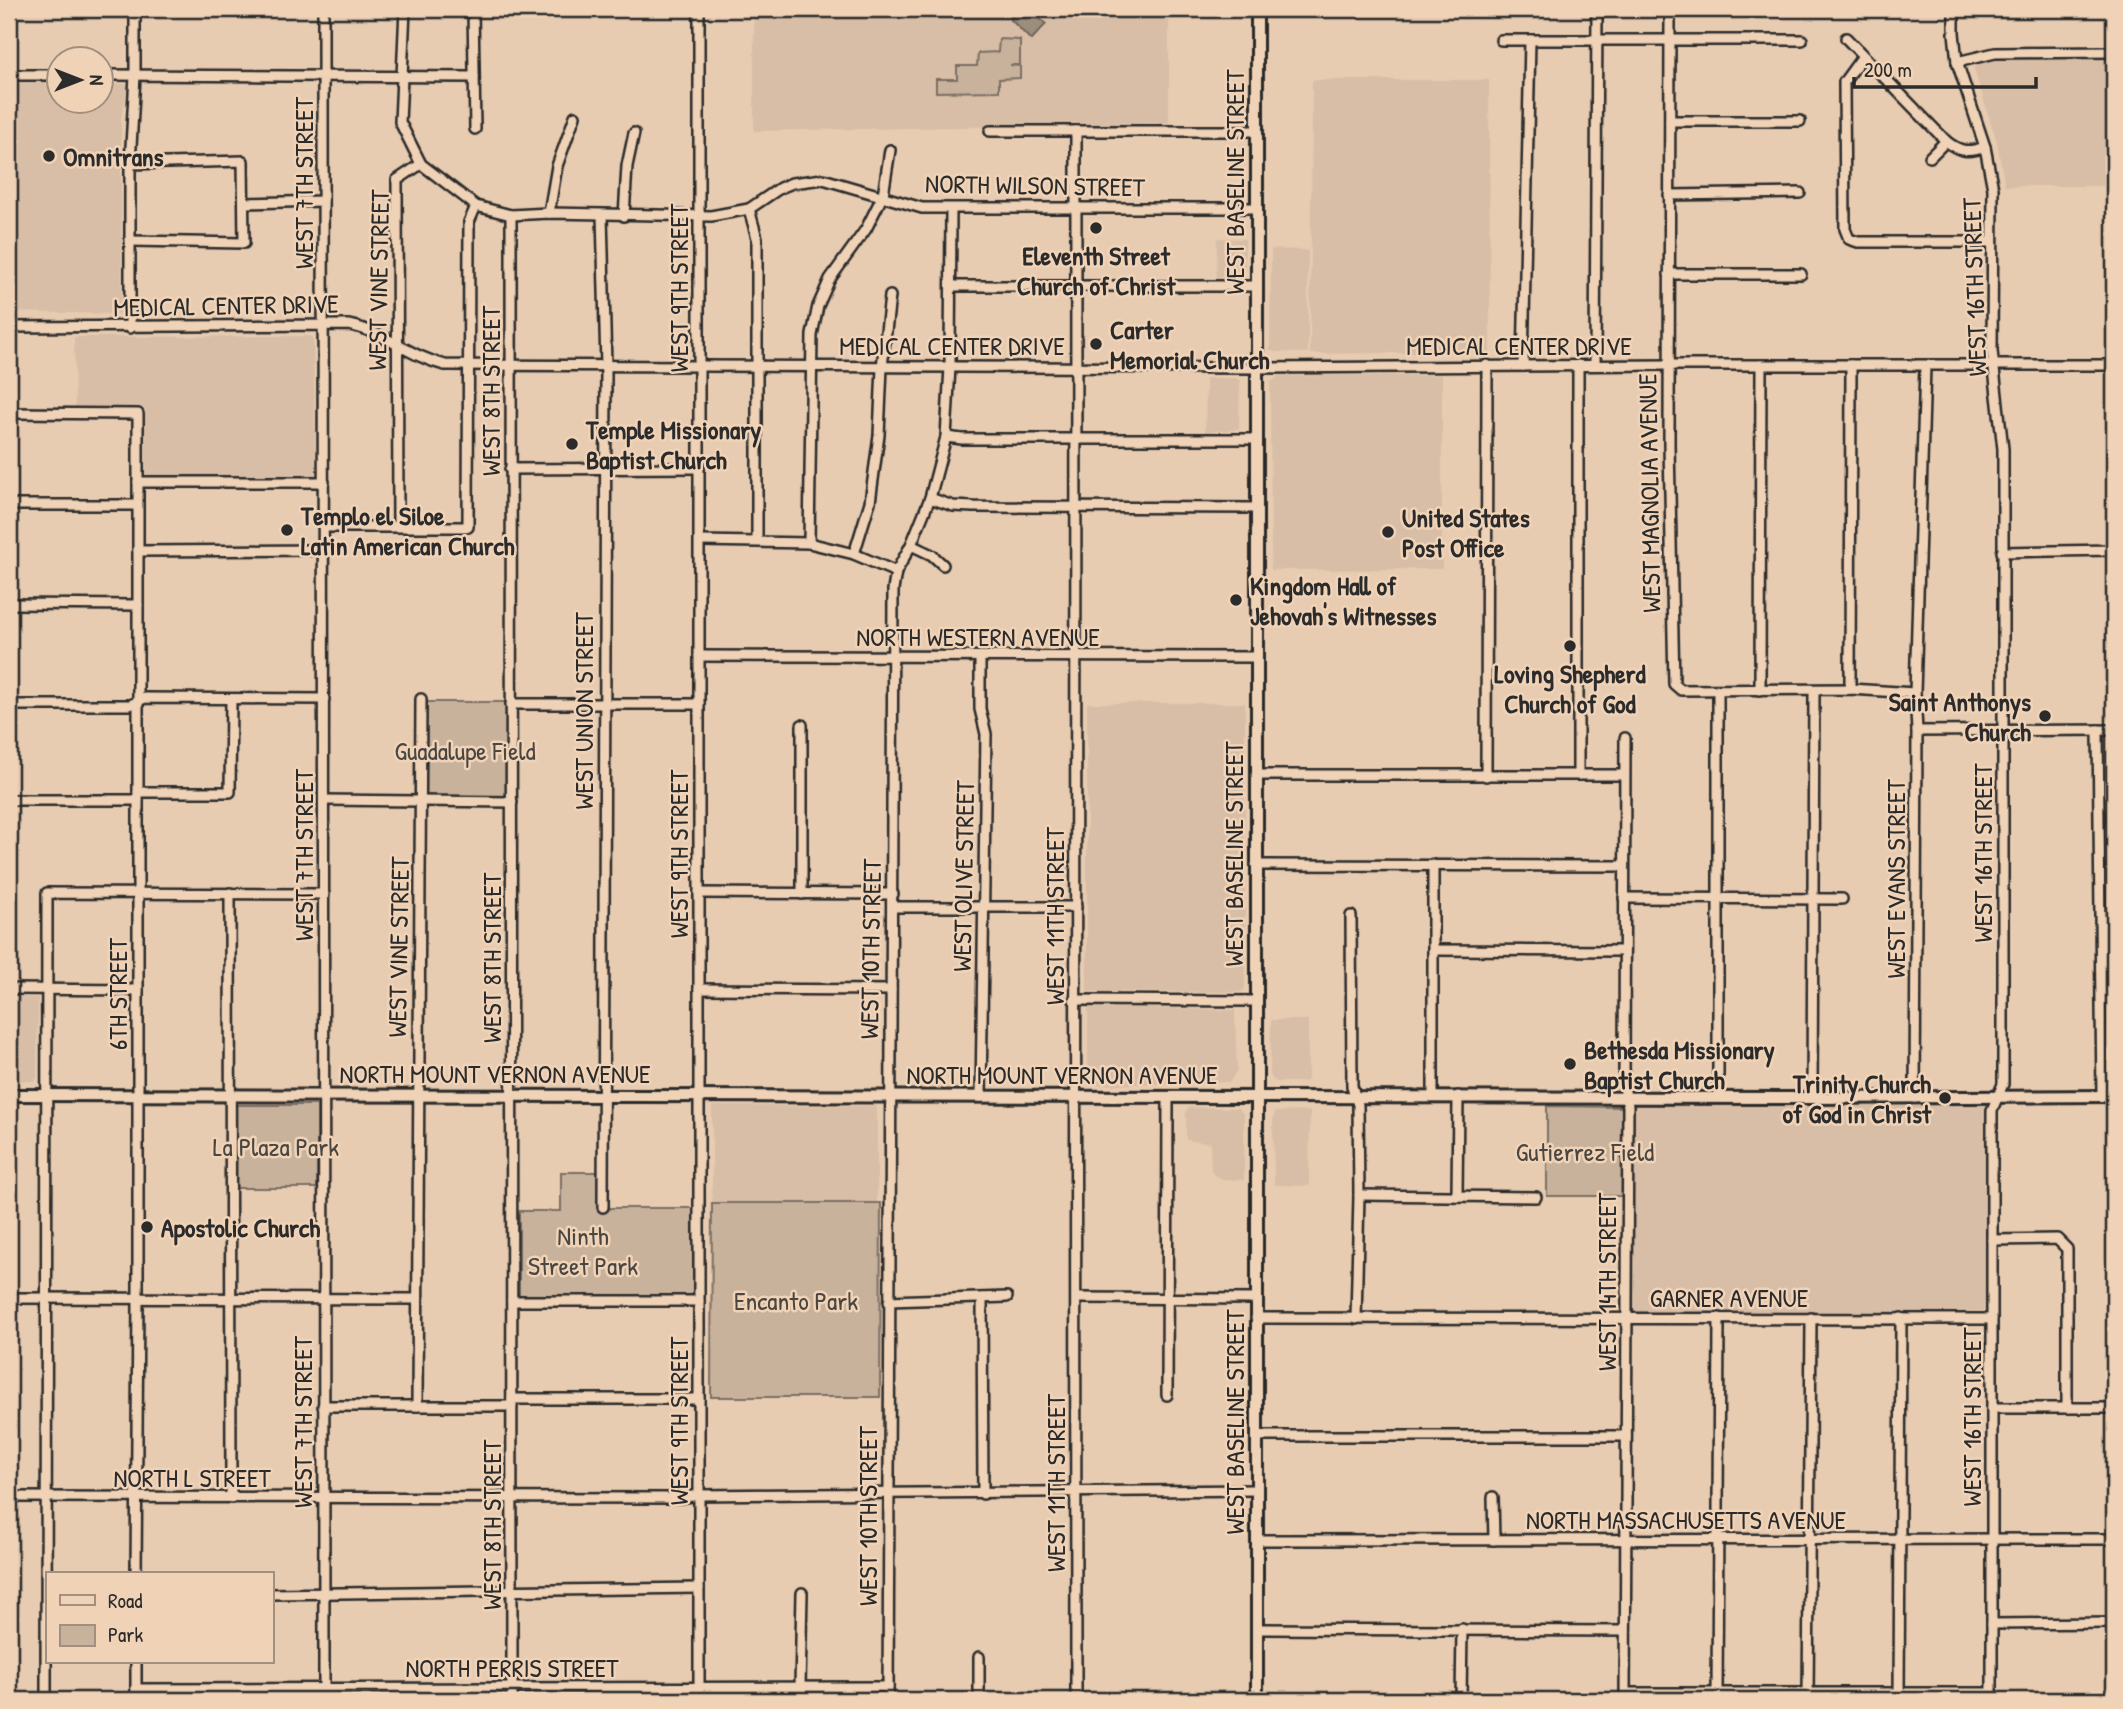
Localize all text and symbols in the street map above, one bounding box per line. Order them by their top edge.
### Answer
north arrow [46,46,116,116]
scale bar [1854,46,2036,90]
text: 200 m [1864,55,1912,84]
street label: WEST BASELINE STREET [1217,69,1252,295]
text: N [84,75,110,85]
street label: WEST 7TH STREET [286,96,321,269]
place label: Omnitrans [63,139,164,174]
marker: Omnitrans [41,148,57,164]
street label: NORTH WILSON STREET [925,166,1146,204]
street label: WEST VINE STREET [359,189,397,371]
street label: WEST 16TH STREET [1953,196,1995,377]
street label: WEST 9TH STREET [661,203,696,372]
marker: Eleventh Street Church of Christ [1088,220,1104,236]
place label: Eleventh Street Church of Christ [1017,238,1176,303]
street label: MEDICAL CENTER DRIVE [113,286,339,324]
street label: WEST 8TH STREET [473,305,508,476]
place label: Carter Memorial Church [1110,312,1270,377]
street label: MEDICAL CENTER DRIVE [839,328,1065,363]
street label: MEDICAL CENTER DRIVE [1406,328,1632,363]
marker: Carter Memorial Church [1088,336,1104,352]
street label: WEST MAGNOLIA AVENUE [1629,373,1669,613]
place label: Temple Missionary Baptist Church [585,412,761,478]
marker: Temple Missionary Baptist Church [564,436,580,452]
place label: Templo el Siloe Latin American Church [300,498,515,563]
place label: United States Post Office [1402,500,1530,565]
marker: Templo el Siloe Latin American Church [279,522,295,538]
marker: United States Post Office [1380,524,1396,540]
place label: Kingdom Hall of Jehovah's Witnesses [1250,568,1436,633]
marker: Kingdom Hall of Jehovah's Witnesses [1228,592,1244,608]
street label: WEST UNION STREET [566,612,601,810]
street label: NORTH WESTERN AVENUE [856,619,1100,654]
marker: Loving Shepherd Church of God [1562,638,1578,654]
place label: Loving Shepherd Church of God [1494,656,1647,721]
place label: Saint Anthonys Church [1889,684,2031,749]
marker: Saint Anthonys Church [2037,708,2053,724]
park label: Guadalupe Field [394,733,536,768]
street label: WEST BASELINE STREET [1216,741,1251,967]
street label: WEST 16TH STREET [1965,763,2000,942]
street label: WEST 7TH STREET [286,768,321,941]
street label: WEST 9TH STREET [661,769,696,938]
street label: WEST OLIVE STREET [944,779,982,972]
street label: WEST EVANS STREET [1878,779,1913,979]
street label: WEST 11TH STREET [1037,826,1072,1005]
street label: WEST VINE STREET [379,856,417,1038]
street label: WEST 10TH STREET [851,858,889,1039]
street label: WEST 8TH STREET [474,872,509,1043]
street label: 6TH STREET [100,937,135,1050]
place label: Bethesda Missionary Baptist Church [1584,1032,1775,1098]
street label: NORTH MOUNT VERNON AVENUE [339,1056,651,1091]
marker: Bethesda Missionary Baptist Church [1562,1056,1578,1072]
street label: NORTH MOUNT VERNON AVENUE [906,1057,1218,1092]
place label: Trinity Church of God in Christ [1783,1066,1932,1131]
marker: Trinity Church of God in Christ [1937,1090,1953,1106]
park label: La Plaza Park [213,1129,339,1164]
park label: Gutierrez Field [1516,1134,1654,1169]
street label: WEST 14TH STREET [1589,1192,1624,1371]
place label: Apostolic Church [161,1210,320,1246]
park label: Ninth Street Park [528,1218,638,1283]
marker: Apostolic Church [139,1219,155,1235]
street label: GARNER AVENUE [1650,1280,1809,1315]
park label: Encanto Park [734,1283,858,1318]
street label: WEST BASELINE STREET [1217,1309,1252,1535]
street label: WEST 16TH STREET [1954,1327,1989,1506]
street label: WEST 7TH STREET [285,1335,320,1508]
street label: WEST 9TH STREET [661,1336,696,1505]
street label: WEST 11TH STREET [1038,1393,1073,1572]
street label: WEST 10TH STREET [850,1425,885,1606]
street label: WEST 8TH STREET [474,1439,509,1610]
street label: NORTH L STREET [113,1460,271,1495]
street label: NORTH MASSACHUSETTS AVENUE [1526,1502,1846,1537]
legend [46,1572,273,1664]
text: Road [108,1586,142,1615]
text: Park [108,1620,143,1649]
street label: NORTH PERRIS STREET [405,1650,619,1685]

